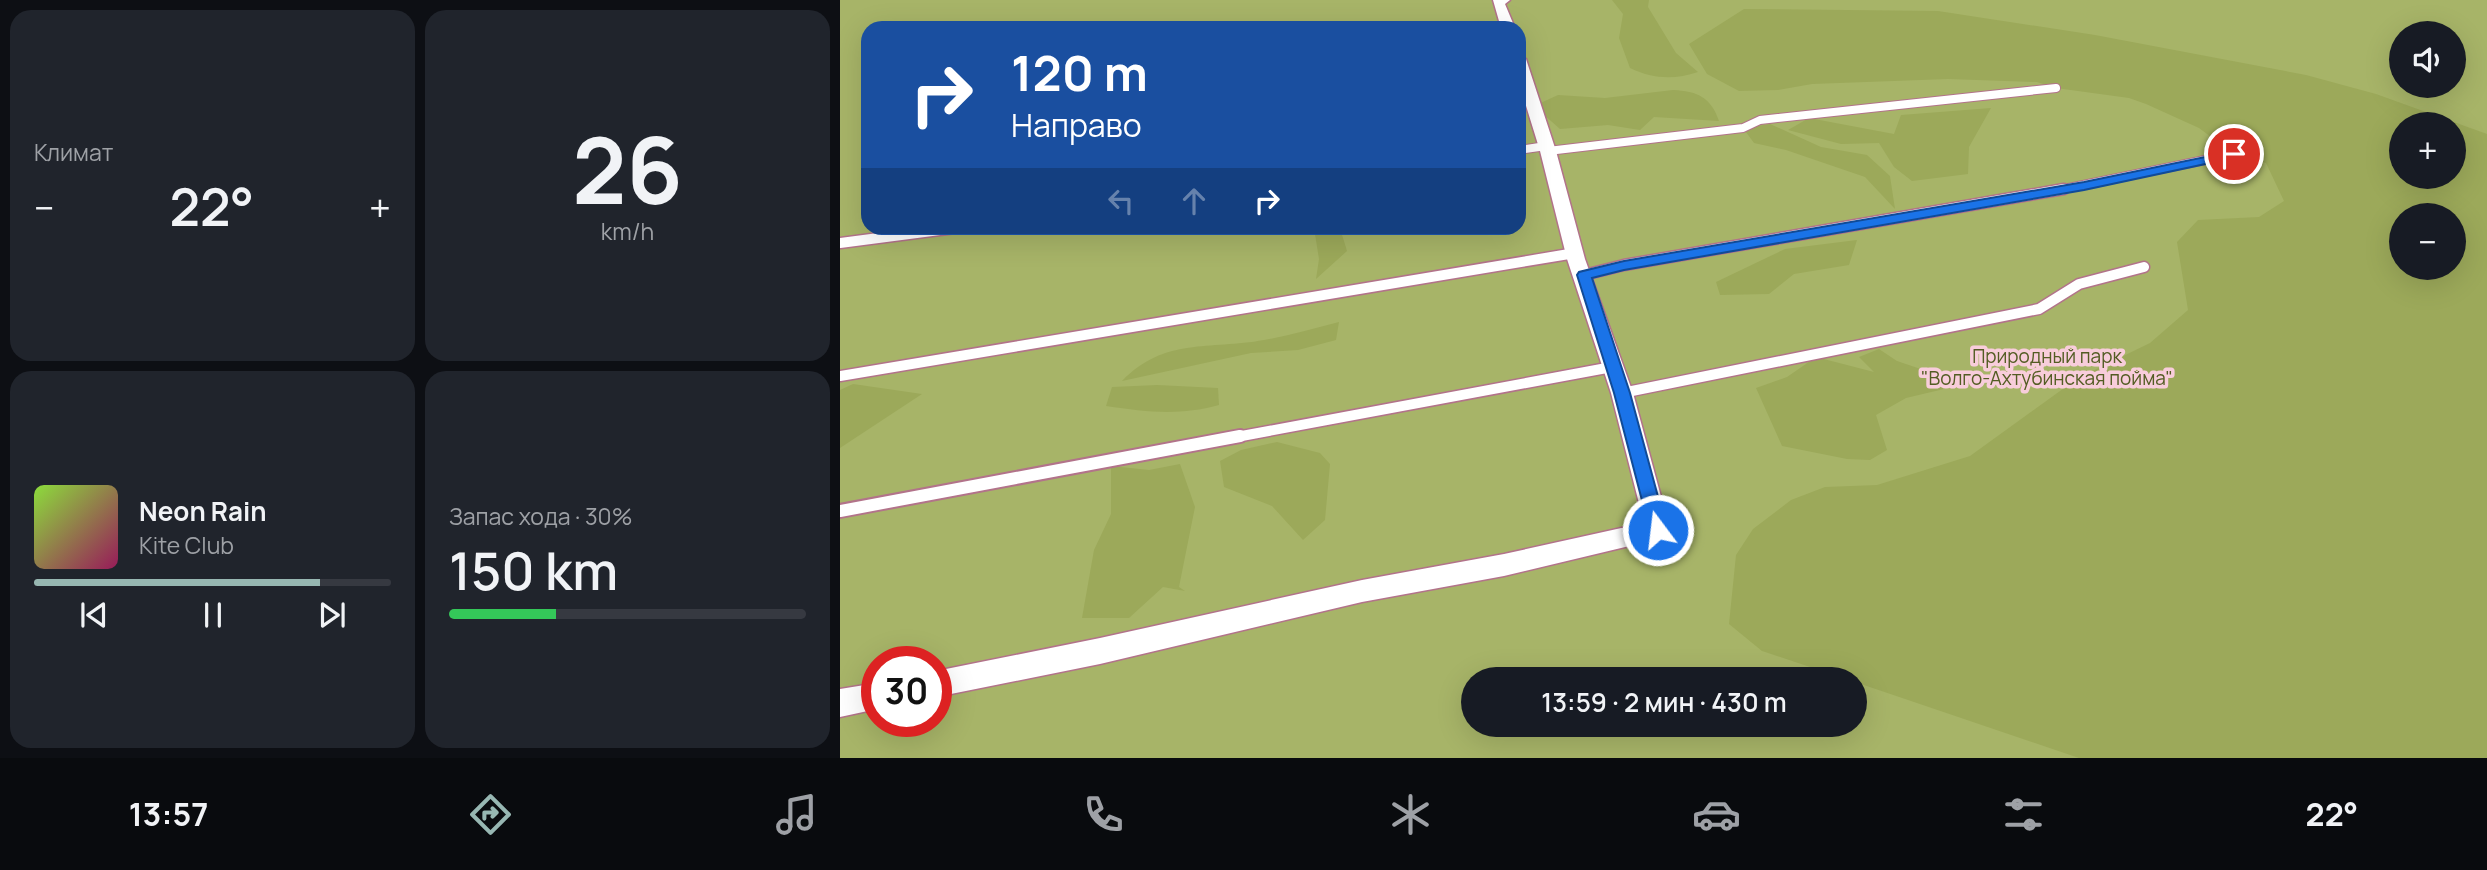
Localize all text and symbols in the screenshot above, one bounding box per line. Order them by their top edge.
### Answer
map controls [2389,21,2466,280]
button: sound [2389,21,2466,98]
text: 120 m [1011,39,1148,106]
icon: right [896,49,987,140]
text: Направо [1011,103,1142,147]
text: 26 [572,107,683,231]
button: + [2389,112,2466,189]
pin [2204,124,2264,184]
icon: arrive [2215,135,2253,173]
text: Климат [34,136,113,168]
text: 22° [170,171,254,242]
text: − [34,181,55,233]
text: + [369,181,391,233]
icon: left [1102,182,1140,220]
icon: ahead [1175,182,1213,220]
icon: right [1248,182,1286,220]
button: − [2389,203,2466,280]
text: km/h [601,215,654,247]
park label: Природный парк "Волго-Ахтубинская пойма" [1921,343,2173,391]
text: Neon Rain [139,493,267,529]
position arrow [1621,493,1695,567]
text: Запас хода · 30% [449,500,632,532]
text: Kite Club [139,529,234,561]
text: 150 km [449,535,618,606]
icon: previous [75,596,113,634]
icon: pause [194,596,232,634]
icon: next [313,596,351,634]
speed limit sign: 30 [861,646,952,737]
text: 13:59 · 2 мин · 430 m [1541,684,1787,720]
icon: directions [466,790,515,839]
icon: music [772,790,821,839]
icon: phone [1079,790,1128,839]
icon: climate [1386,790,1435,839]
icon: car [1692,790,1741,839]
icon: filters [1999,790,2048,839]
text: 13:57 [129,792,208,836]
text: 22° [2306,792,2358,836]

